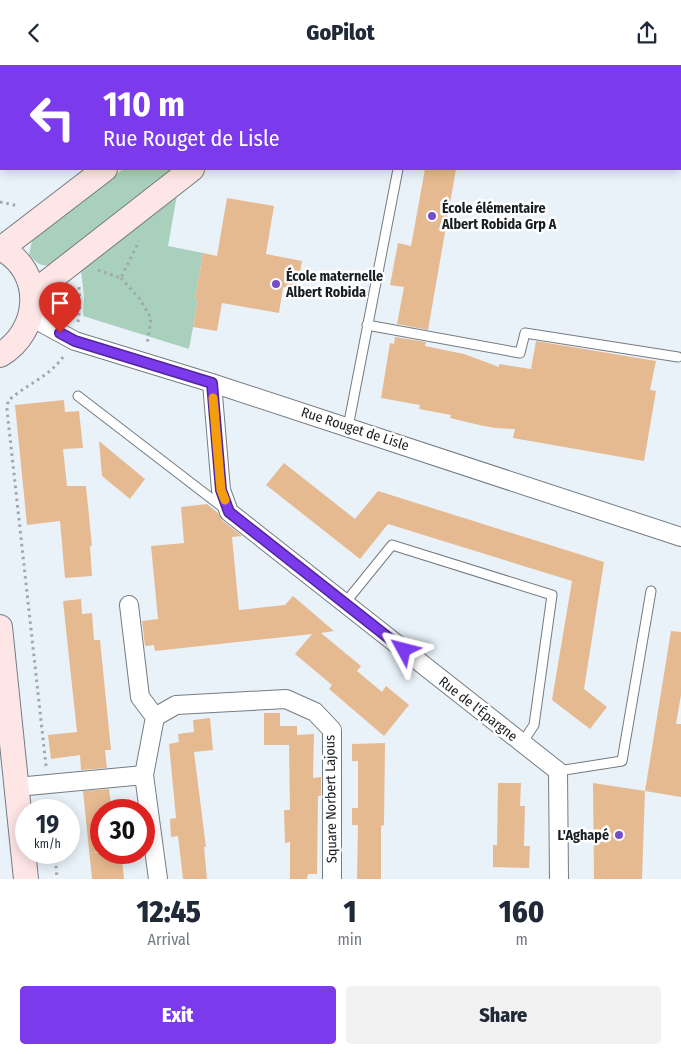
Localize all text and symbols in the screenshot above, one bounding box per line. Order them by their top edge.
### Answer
icon: back [20,19,48,47]
text: GoPilot [306,19,375,46]
icon: share [633,19,661,47]
text: 110 m [103,83,185,125]
icon: left [20,85,85,150]
text: Rue Rouget de Lisle [103,125,280,152]
place label: École élémentaire Albert Robida Grp A [441,199,557,233]
marker: École élémentaire Albert Robida Grp A [426,210,438,222]
place label: École maternelle Albert Robida [285,267,383,301]
marker: École maternelle Albert Robida [270,278,282,290]
pin [39,282,81,333]
icon: arrive [46,289,74,317]
street label: Rue Rouget de Lisle [299,404,411,454]
position arrow [377,623,429,675]
street label: Rue de l'Épargne [435,672,521,745]
street label: Square Norbert Lajous [321,735,341,863]
speed limit sign: 30 [90,799,155,864]
text: 19 [36,810,59,840]
place label: L'Aghapé [558,827,609,844]
marker: L'Aghapé [613,829,625,841]
text: km/h [34,837,61,851]
text: 12:45 [137,894,201,930]
text: 1 [343,894,356,930]
text: 160 [499,894,544,930]
text: Arrival [148,930,190,949]
text: min [337,930,362,949]
text: m [515,930,528,949]
button: Exit [20,986,336,1044]
button: Share [346,986,661,1044]

